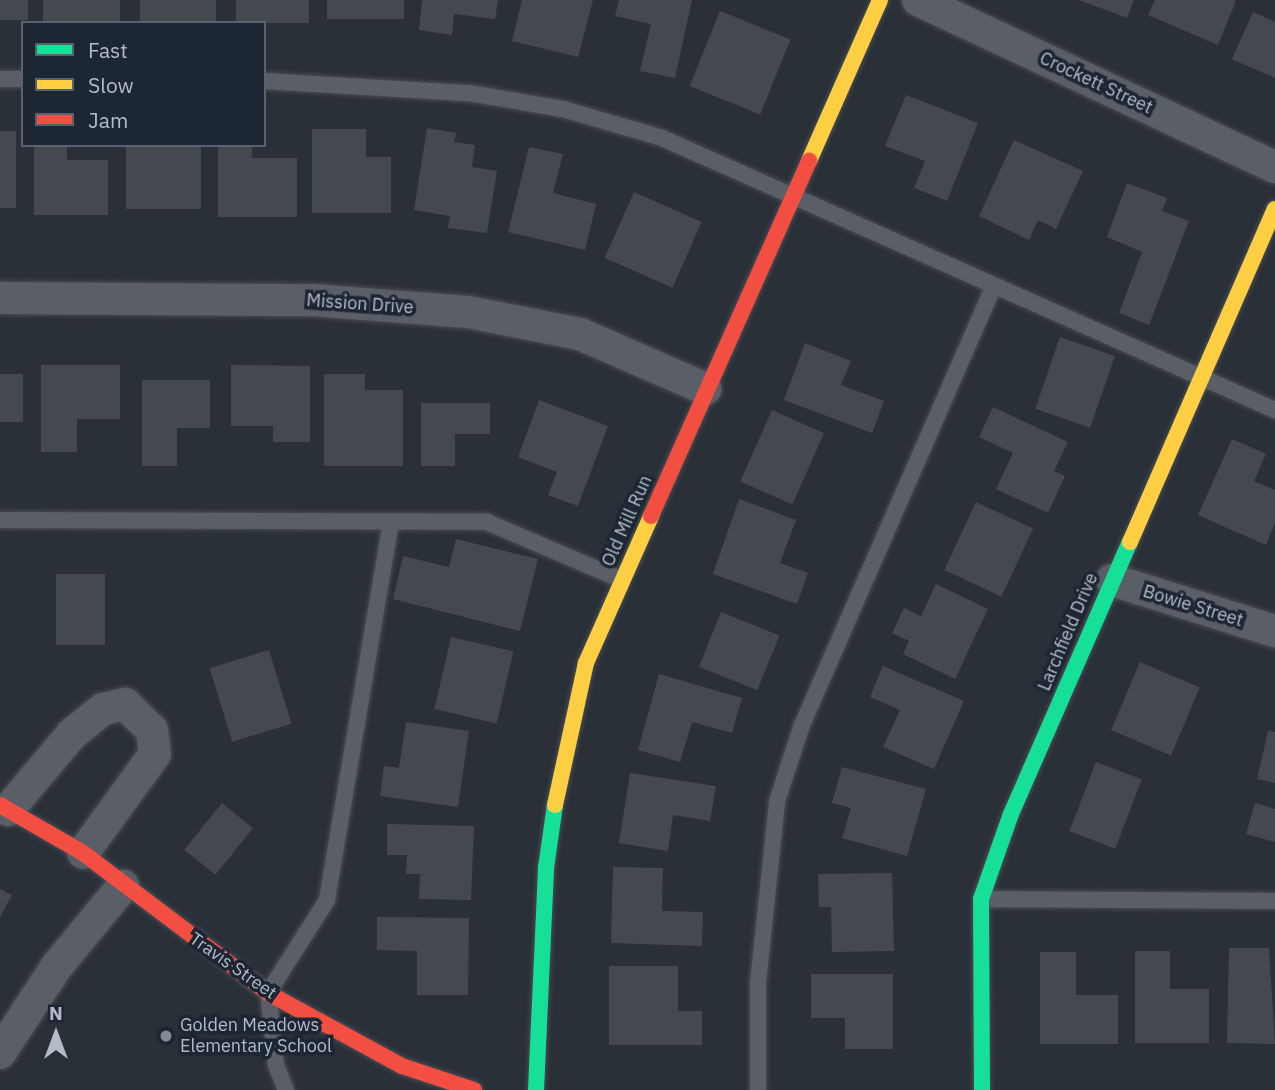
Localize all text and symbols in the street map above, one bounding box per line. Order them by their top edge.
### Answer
legend [21,21,266,147]
text: Fast [88,36,128,64]
street label: Crockett Street [1036,47,1156,119]
text: Slow [88,71,134,99]
text: Jam [88,106,128,134]
street label: Mission Drive [306,289,414,319]
street label: Old Mill Run [597,472,657,570]
street label: Larchfield Drive [1033,570,1103,694]
street label: Bowie Street [1140,581,1246,631]
street label: Travis Street [185,928,281,1004]
north arrow [21,999,91,1069]
text: N [49,1001,63,1025]
place label: Golden Meadows Elementary School [180,1015,332,1058]
marker: Golden Meadows Elementary School [158,1028,174,1044]

